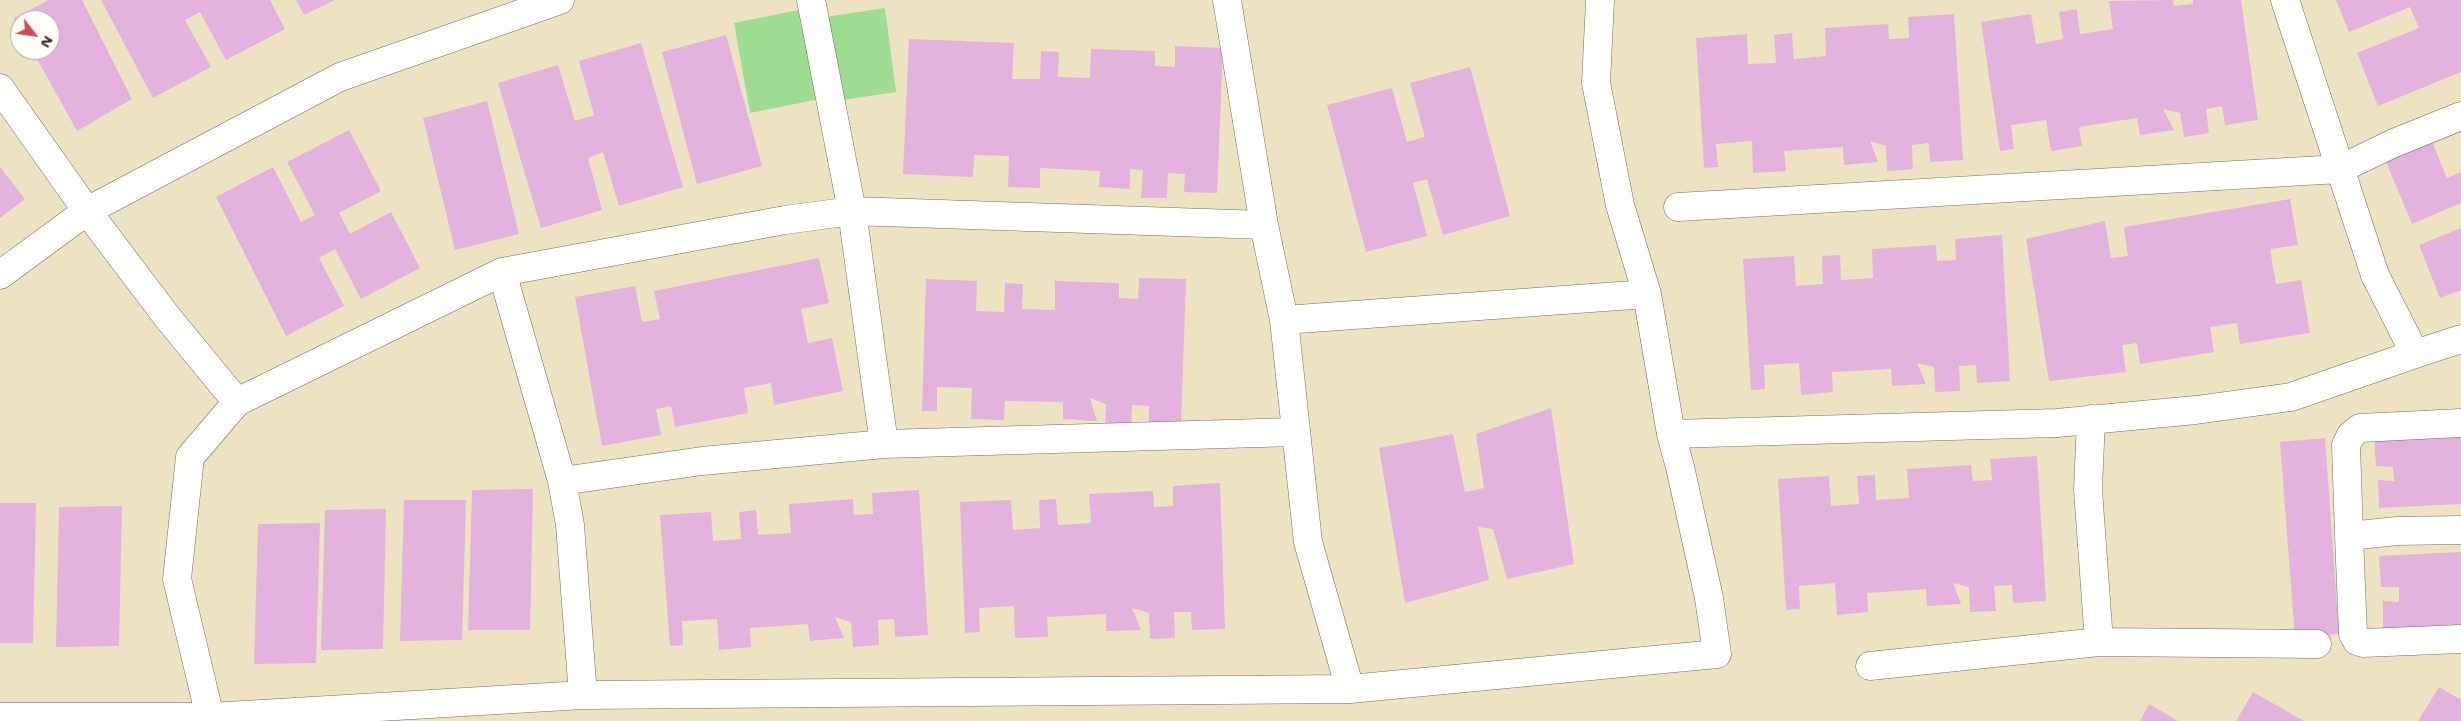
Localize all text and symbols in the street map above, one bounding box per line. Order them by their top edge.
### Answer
north arrow [10,10,60,60]
text: N [37,33,58,51]

